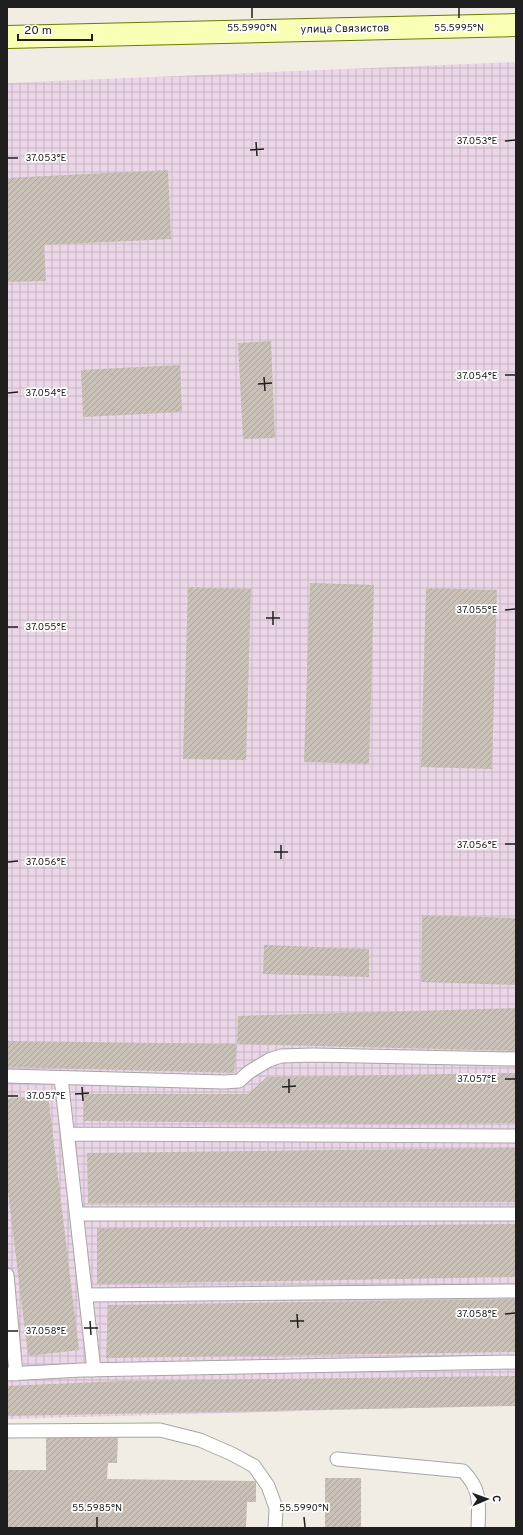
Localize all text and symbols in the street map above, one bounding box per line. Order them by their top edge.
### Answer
scale bar [18,16,92,42]
street label: улица Связистов [300,21,390,37]
text: 55.5990°N [227,22,277,35]
text: 55.5995°N [434,22,484,35]
text: 20 m [24,23,52,39]
text: 37.053°E [456,135,498,148]
text: 37.053°E [25,152,67,165]
text: 37.054°E [456,370,498,383]
text: 37.054°E [25,387,67,400]
text: 37.055°E [456,604,498,617]
text: 37.055°E [25,621,67,634]
text: 37.056°E [456,839,498,852]
text: 37.056°E [25,856,67,869]
text: 37.057°E [457,1073,497,1086]
text: 37.057°E [26,1090,66,1103]
text: 37.058°E [456,1308,498,1321]
text: 37.058°E [25,1325,67,1338]
north arrow [467,1479,507,1519]
text: С [489,1495,503,1502]
text: 55.5985°N [72,1502,122,1515]
text: 55.5990°N [279,1502,329,1515]

